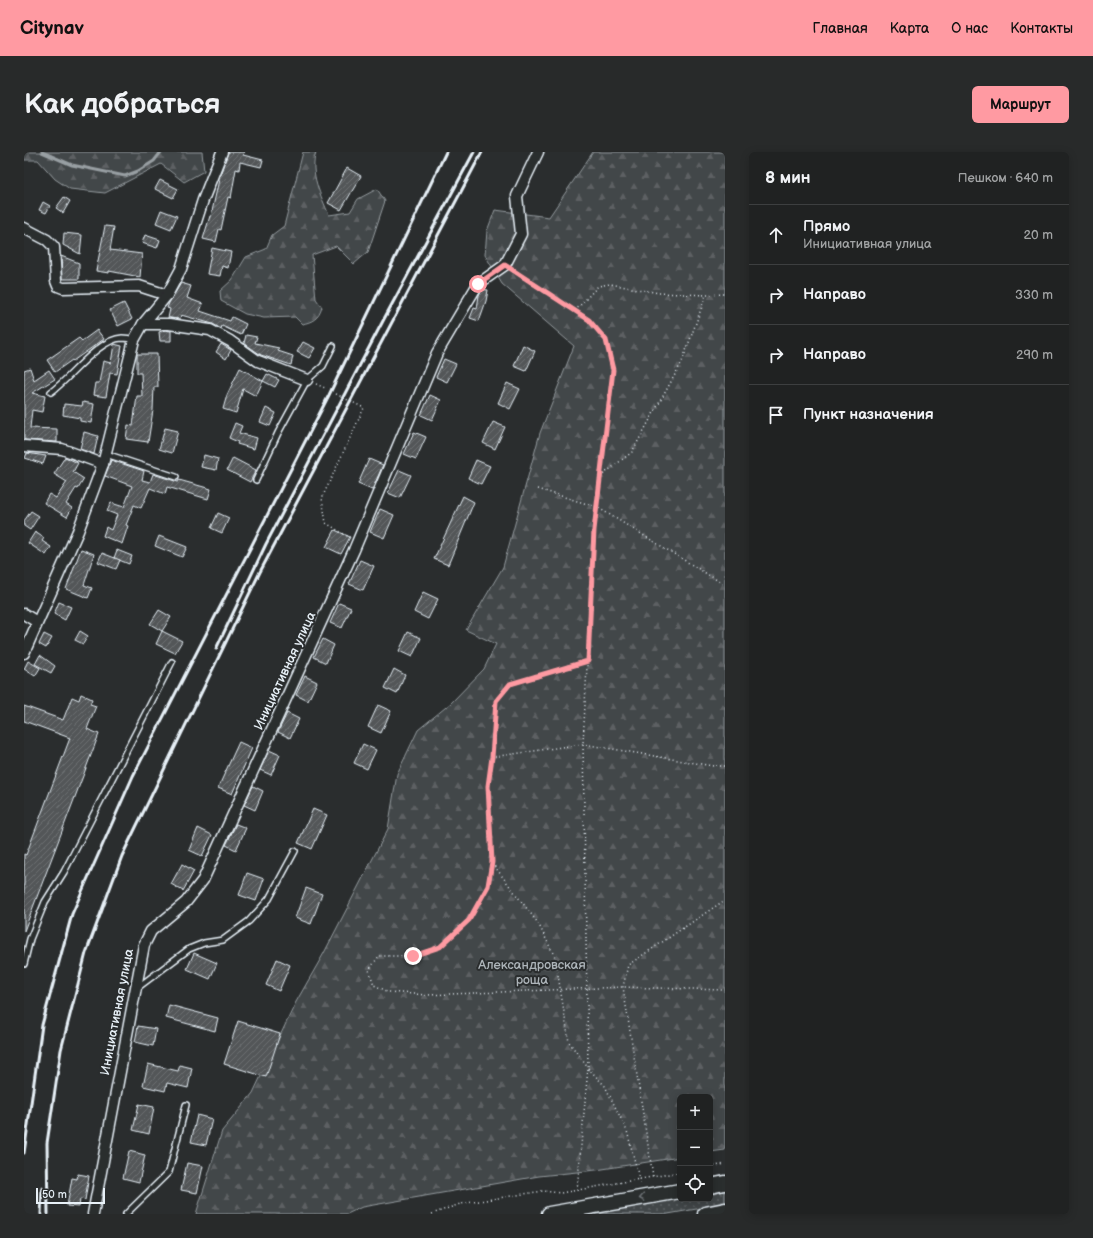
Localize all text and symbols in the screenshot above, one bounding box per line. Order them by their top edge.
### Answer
text: Citynav [20,17,84,40]
text: Главная [813,20,868,37]
text: Карта [890,20,929,37]
text: О нас [951,20,988,37]
text: Контакты [1010,20,1073,37]
button: Маршрут [972,86,1069,123]
text: Как добраться [24,88,221,121]
text: 8 мин [765,168,811,188]
text: Пешком · 640 m [958,170,1053,186]
text: Прямо [803,217,850,236]
icon: ahead [765,224,787,246]
text: 20 m [1023,227,1053,243]
text: Инициативная улица [803,236,932,252]
route start [469,275,487,293]
icon: right [765,284,787,306]
text: Направо [803,285,866,304]
text: 330 m [1015,287,1053,303]
icon: right [765,344,787,366]
text: Направо [803,345,866,364]
text: 290 m [1016,347,1053,363]
icon: arrive [765,404,787,426]
text: Пункт назначения [803,405,934,424]
street label: Инициативная улица [251,609,320,733]
street label: Инициативная улица [97,947,137,1077]
route end [404,947,422,965]
park label: Александровская роща [477,957,586,988]
map controls [677,1094,713,1202]
button: + [677,1094,713,1130]
button: − [677,1130,713,1166]
button: locate [677,1166,713,1202]
scale bar [36,1186,105,1205]
text: 50 m [42,1188,67,1201]
one-way arrow [639,1194,645,1202]

